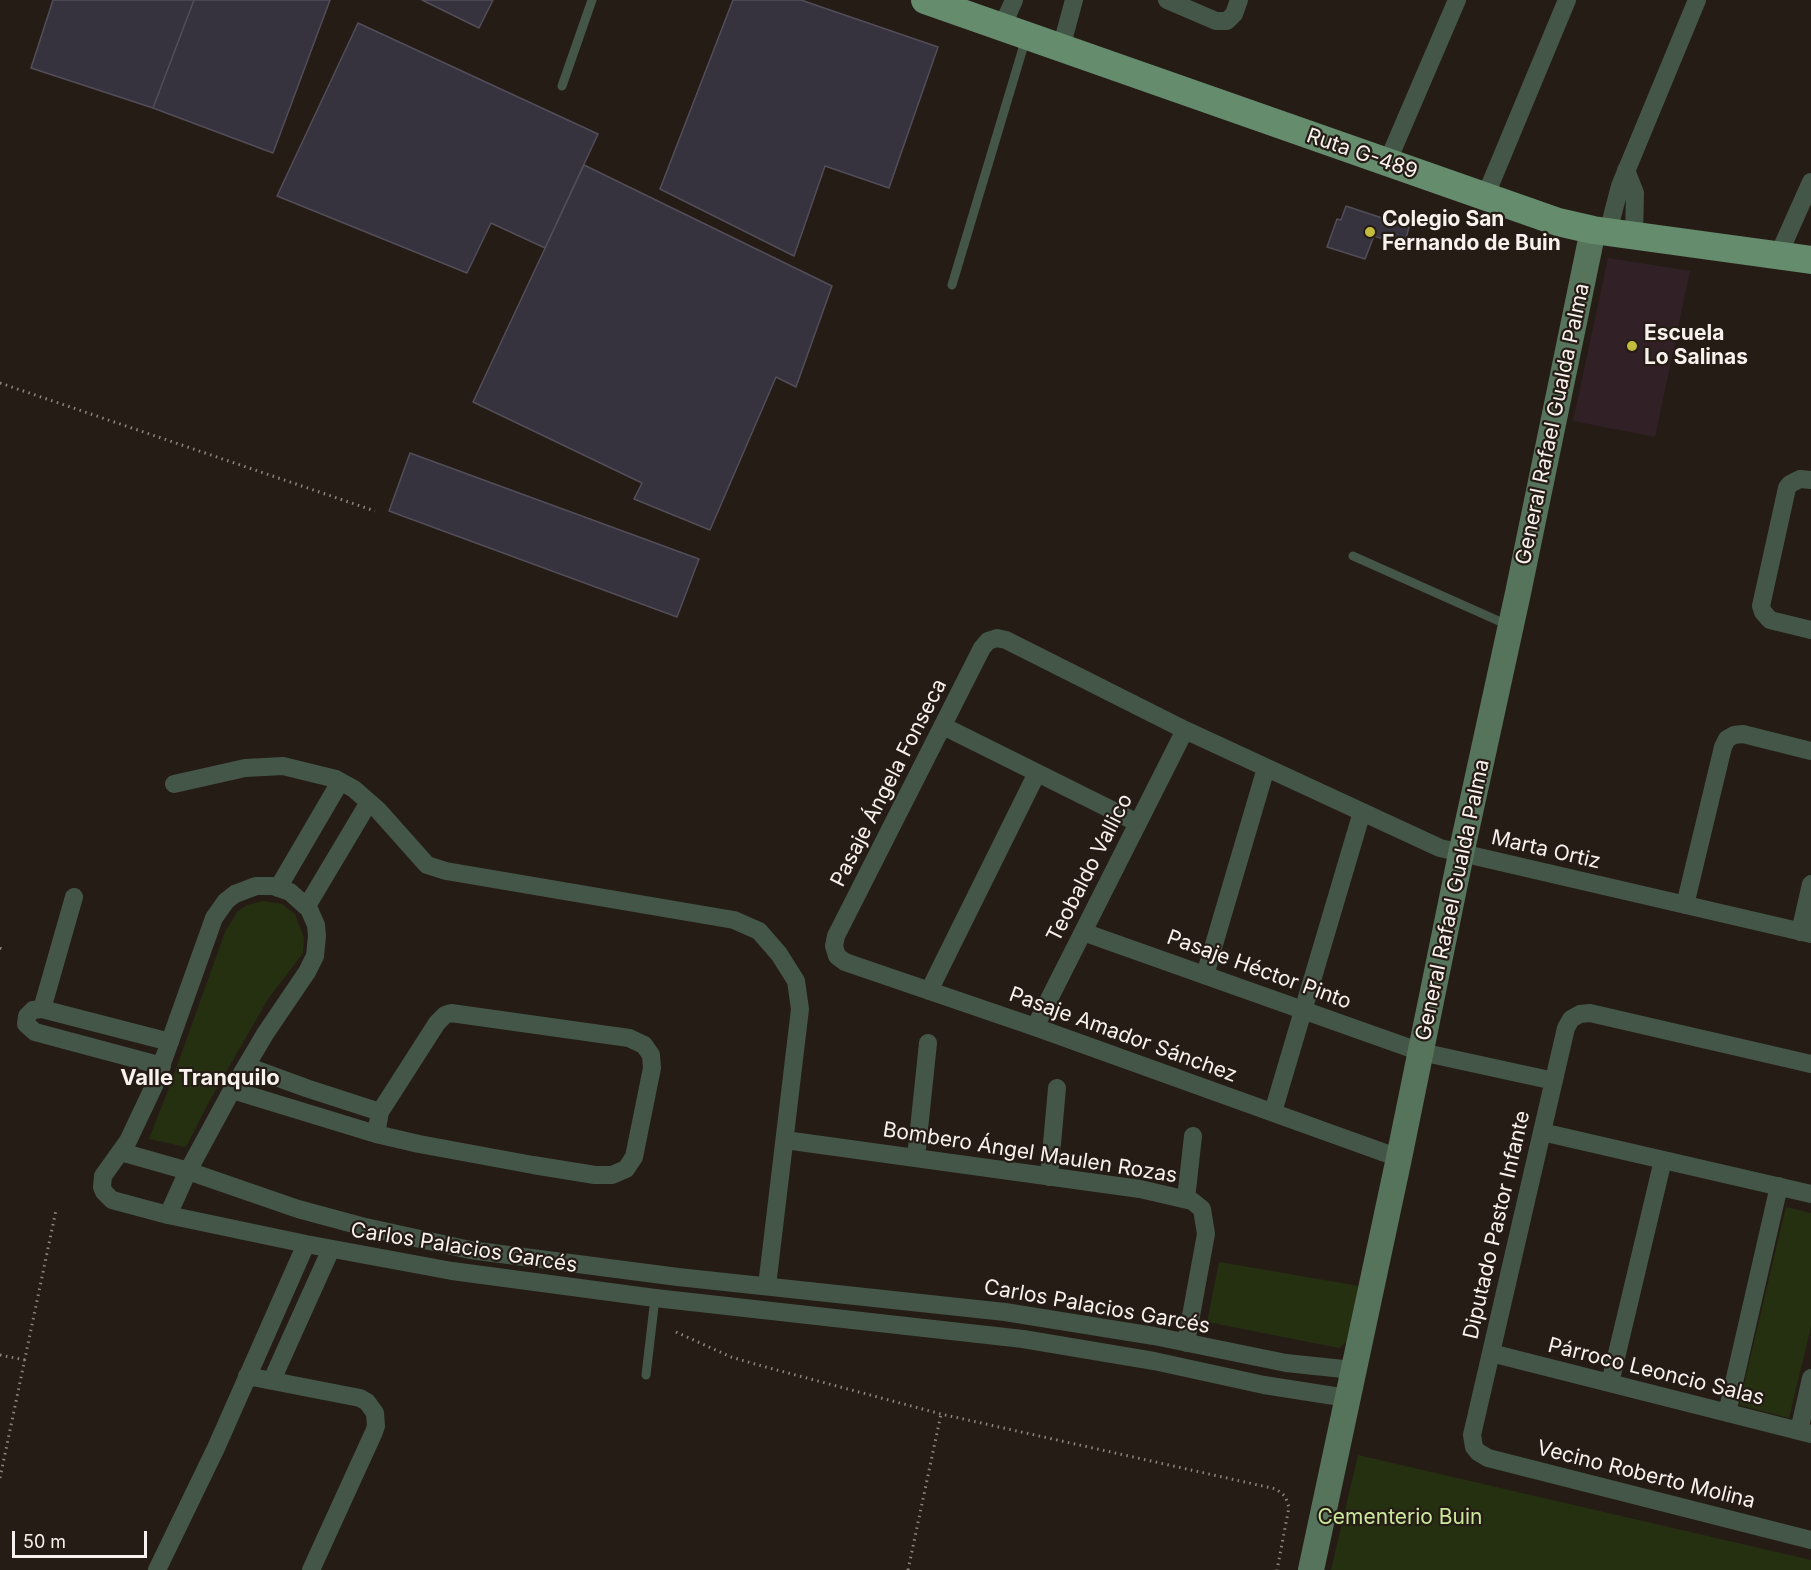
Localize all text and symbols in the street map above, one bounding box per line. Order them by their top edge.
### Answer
street label: Ruta G-489 [1303,123,1421,185]
place label: Colegio San Fernando de Buin [1382,207,1561,257]
marker: Colegio San Fernando de Buin [1363,225,1377,239]
street label: General Rafael Gualda Palma [1511,281,1595,567]
place label: Escuela Lo Salinas [1644,321,1748,371]
marker: Escuela Lo Salinas [1625,339,1639,353]
street label: Pasaje Ángela Fonseca [826,675,952,891]
street label: General Rafael Gualda Palma [1411,757,1495,1043]
street label: Teobaldo Vallico [1042,790,1138,946]
street label: Marta Ortiz [1489,825,1603,875]
street label: Pasaje Héctor Pinto [1163,925,1355,1015]
street label: Pasaje Amador Sánchez [1006,982,1240,1088]
district label: Valle Tranquilo [120,1065,280,1091]
street label: Diputado Pastor Infante [1458,1108,1536,1342]
street label: Bombero Ángel Maulen Rozas [881,1117,1179,1189]
street label: Carlos Palacios Garcés [349,1218,579,1278]
street label: Carlos Palacios Garcés [982,1275,1212,1339]
street label: Párroco Leoncio Salas [1545,1333,1767,1411]
street label: Vecino Roberto Molina [1534,1436,1758,1514]
park label: Cementerio Buin [1317,1505,1483,1531]
scale bar [15,1519,150,1557]
text: 50 m [23,1531,66,1552]

